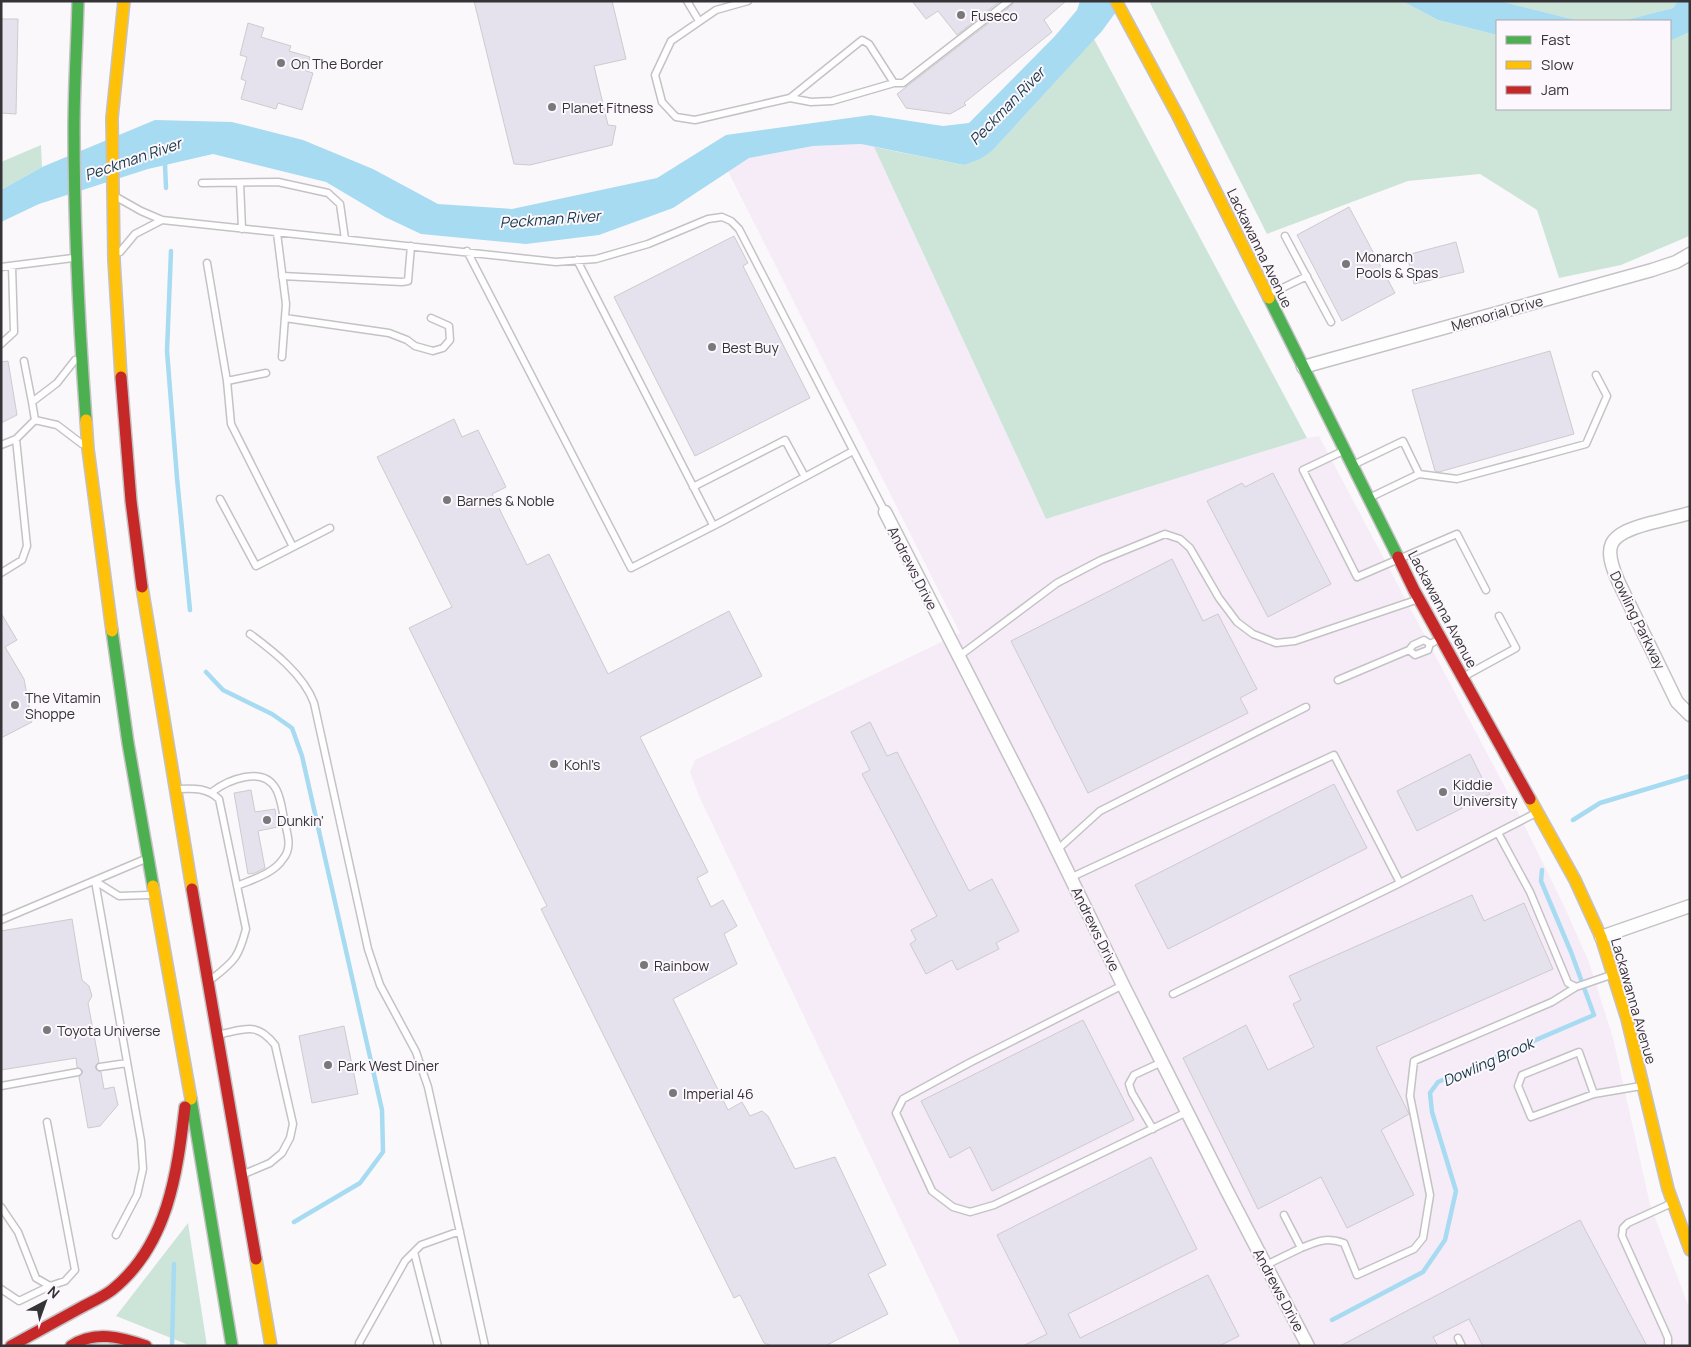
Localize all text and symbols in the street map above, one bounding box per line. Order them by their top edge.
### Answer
place label: Fuseco [971,6,1018,25]
marker: Fuseco [955,9,967,21]
legend [1496,20,1671,110]
text: Fast [1541,29,1570,50]
place label: On The Border [291,54,383,73]
text: Slow [1541,54,1574,75]
marker: On The Border [275,57,287,69]
water label: Peckman River [964,61,1051,150]
text: Jam [1541,79,1569,100]
place label: Planet Fitness [562,98,653,117]
marker: Planet Fitness [546,101,558,113]
water label: Peckman River [82,132,187,185]
street label: Lackawanna Avenue [1223,185,1297,311]
water label: Peckman River [499,205,604,233]
place label: Monarch Pools & Spas [1356,247,1438,282]
marker: Monarch Pools & Spas [1340,258,1352,270]
street label: Memorial Drive [1449,291,1545,335]
place label: Best Buy [722,338,779,357]
marker: Best Buy [706,341,718,353]
place label: Barnes & Noble [457,491,555,510]
marker: Barnes & Noble [441,494,453,506]
street label: Andrews Drive [884,523,942,613]
street label: Lackawanna Avenue [1404,547,1482,671]
street label: Dowling Parkway [1606,568,1670,673]
place label: The Vitamin Shoppe [25,688,101,723]
marker: The Vitamin Shoppe [9,699,21,711]
place label: Kohl's [564,755,600,774]
marker: Kohl's [548,758,560,770]
place label: Kiddie University [1453,775,1518,810]
marker: Kiddie University [1437,786,1449,798]
place label: Dunkin' [277,811,324,830]
marker: Dunkin' [261,814,273,826]
street label: Andrews Drive [1067,884,1125,974]
street label: Lackawanna Avenue [1607,936,1661,1066]
place label: Rainbow [654,956,709,975]
marker: Rainbow [638,959,650,971]
place label: Toyota Universe [57,1021,161,1040]
marker: Toyota Universe [41,1024,53,1036]
water label: Dowling Brook [1439,1032,1539,1091]
place label: Park West Diner [338,1056,439,1075]
marker: Park West Diner [322,1059,334,1071]
place label: Imperial 46 [683,1084,754,1103]
marker: Imperial 46 [667,1087,679,1099]
street label: Andrews Drive [1249,1245,1309,1335]
north arrow [20,1277,70,1327]
text: N [44,1281,64,1302]

